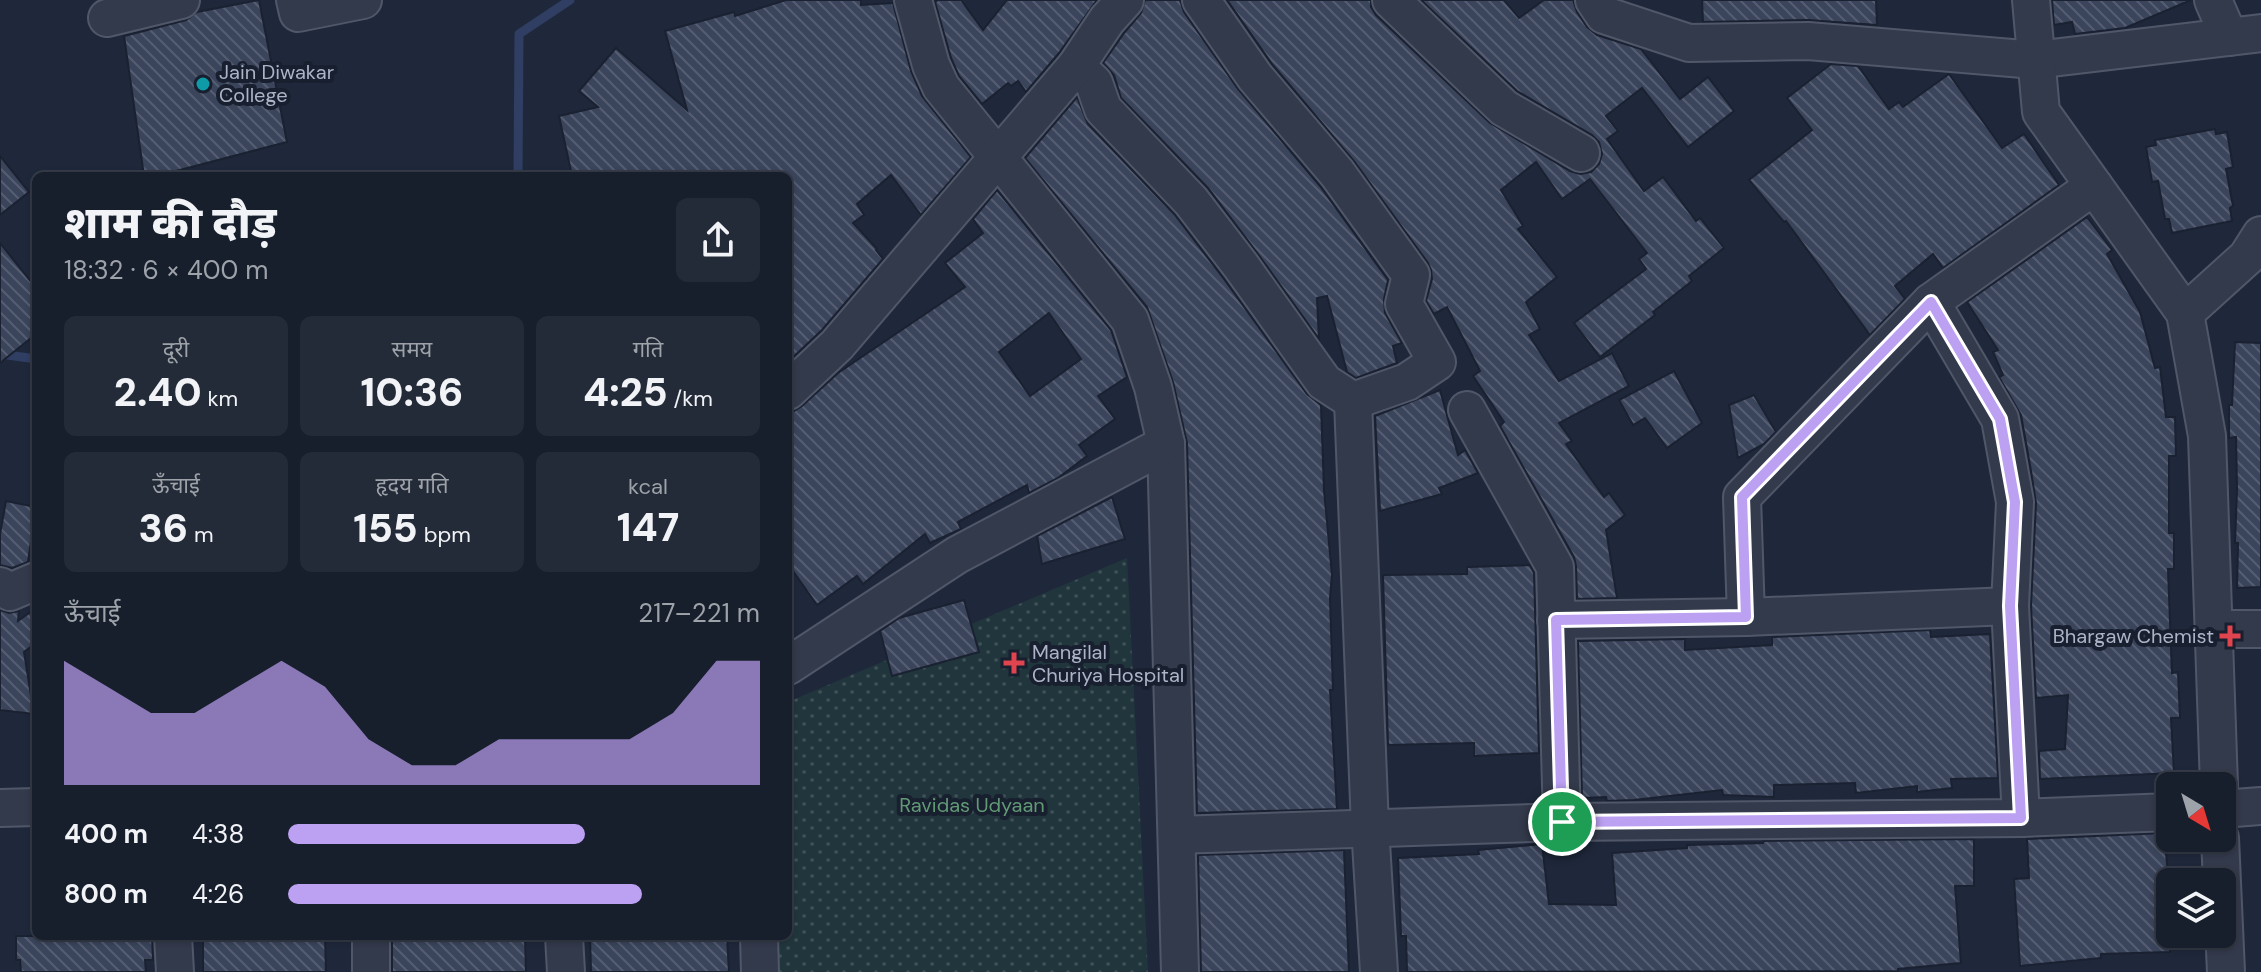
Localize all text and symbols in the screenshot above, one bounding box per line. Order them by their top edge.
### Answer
place label: Jain Diwakar College [219,59,334,108]
marker: Jain Diwakar College [194,75,212,93]
text: शाम की दौड़ [64,194,276,252]
button: share [676,198,760,282]
text: 18:32 · 6 × 400 m [64,253,268,287]
text: दूरी [163,335,189,364]
text: समय [392,335,432,364]
text: गति [633,335,663,364]
text: 2.40 [114,366,202,418]
text: 10:36 [361,366,463,418]
text: 4:25 [583,366,668,418]
text: km [202,384,238,413]
text: /km [668,384,713,413]
text: ऊँचाई [152,471,200,500]
text: हृदय गति [375,471,449,500]
text: kcal [628,472,668,501]
text: 147 [617,501,679,553]
text: 36 [138,502,188,554]
text: 155 [353,502,418,554]
text: m [188,520,214,549]
text: bpm [418,520,471,549]
text: ऊँचाई [64,596,120,630]
text: 217–221 m [638,596,760,630]
place label: Bhargaw Chemist [2053,623,2214,649]
marker: Bhargaw Chemist [2221,627,2239,645]
place label: Mangilal Churiya Hospital [1032,639,1184,688]
marker: Mangilal Churiya Hospital [1003,652,1025,674]
north arrow [2156,772,2236,852]
map controls [2156,772,2236,948]
pin [1528,788,1596,856]
park label: Ravidas Udyaan [899,792,1045,818]
icon: arrive [1540,800,1584,844]
text: 400 m [64,817,148,851]
text: 4:38 [192,817,244,851]
button: layers [2156,868,2236,948]
text: 800 m [64,877,148,911]
text: 4:26 [192,877,244,911]

